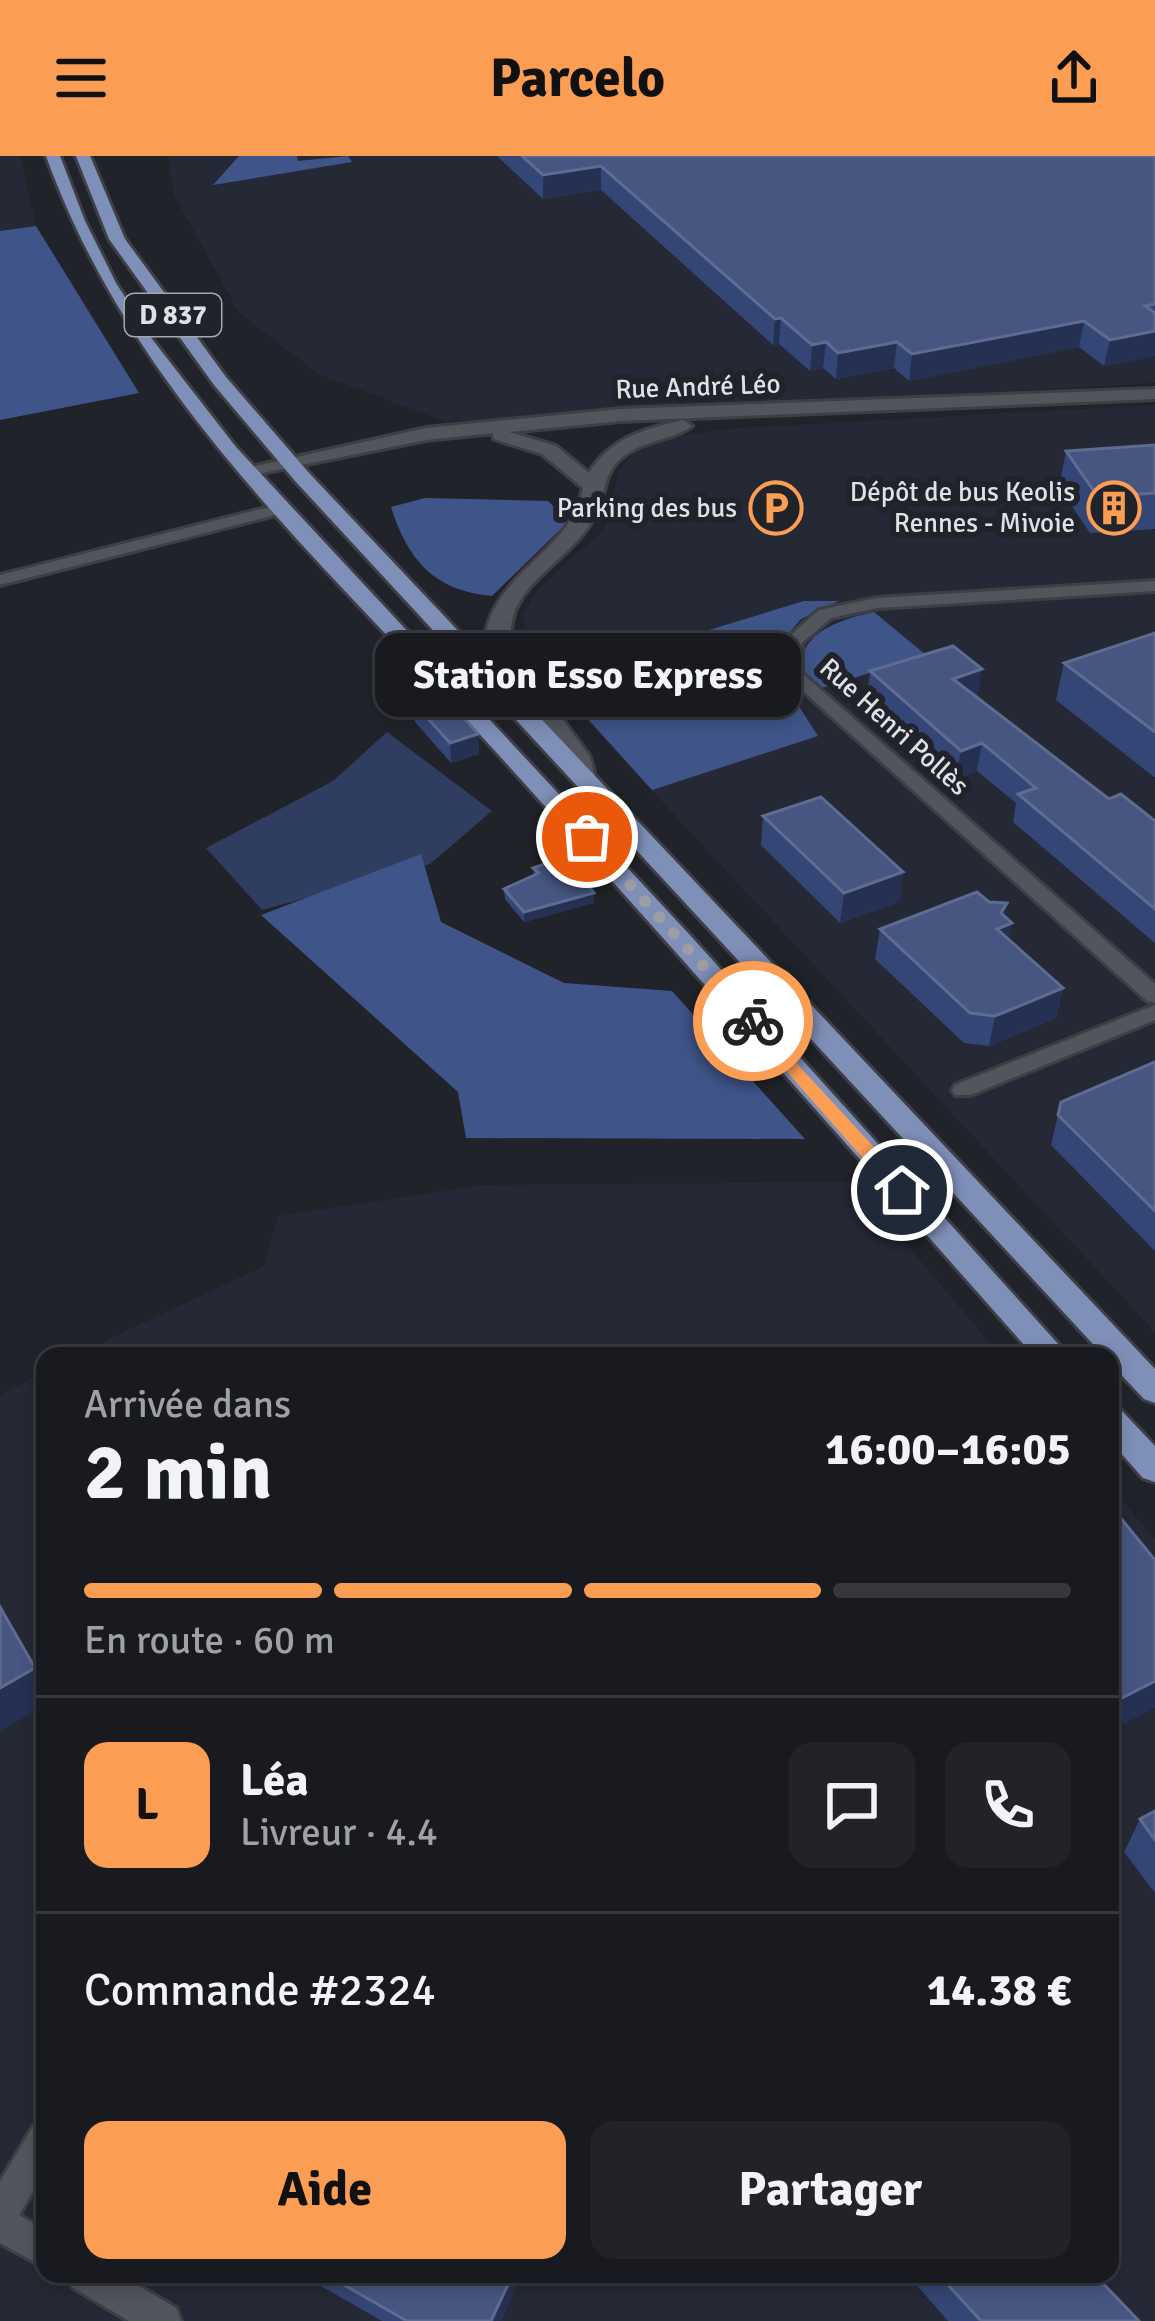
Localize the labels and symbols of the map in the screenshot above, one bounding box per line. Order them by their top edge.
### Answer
road number: D 837 [125,294,221,336]
street label: Rue André Léo [615,368,781,406]
place label: Dépôt de bus Keolis Rennes - Mivoie [850,476,1075,540]
parking icon: Parking des bus [748,480,804,536]
building icon: Dépôt de bus Keolis Rennes - Mivoie [1086,480,1142,536]
place label: Parking des bus [557,492,737,525]
callout: Station Esso Express [374,633,800,717]
street label: Rue Henri Pollès [813,651,975,803]
pin [536,786,638,888]
courier [693,961,813,1081]
pin [851,1139,953,1241]

